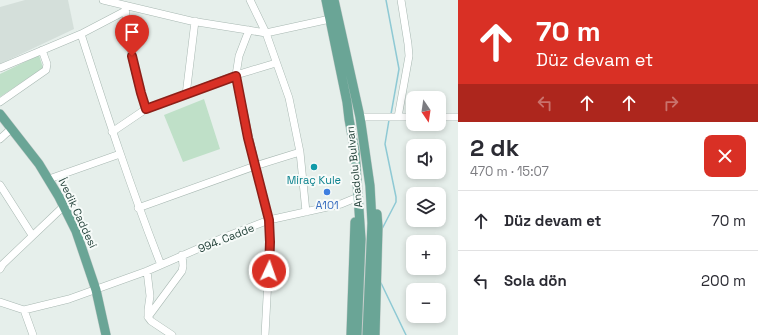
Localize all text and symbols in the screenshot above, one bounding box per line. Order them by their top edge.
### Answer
text: 70 m [536,13,601,49]
pin [115,15,149,56]
icon: ahead [470,16,522,68]
icon: arrive [121,21,143,43]
text: Düz devam et [536,48,653,71]
north arrow [406,91,446,131]
map controls [406,91,446,323]
icon: left [534,92,556,114]
icon: ahead [576,92,598,114]
icon: ahead [618,92,640,114]
icon: right [660,92,682,114]
street label: Anadolu Bulvarı [343,126,365,208]
text: 2 dk [470,132,519,163]
button: close [704,135,746,177]
button: sound [406,139,446,179]
marker: Miraç Kule [309,162,319,172]
text: 470 m · 15:07 [470,163,549,180]
place label: Miraç Kule [287,173,341,187]
street label: İvedik Caddesi [56,176,100,251]
marker: A101 [322,187,332,197]
button: layers [406,187,446,227]
place label: A101 [315,198,339,212]
icon: ahead [470,210,492,232]
text: Düz devam et [504,211,601,230]
text: 70 m [711,211,746,230]
street label: 994. Cadde [196,220,256,256]
button: + [406,235,446,275]
position arrow [248,250,290,292]
icon: left [470,270,492,292]
text: Sola dön [504,271,567,290]
text: 200 m [701,271,746,290]
button: − [406,283,446,323]

